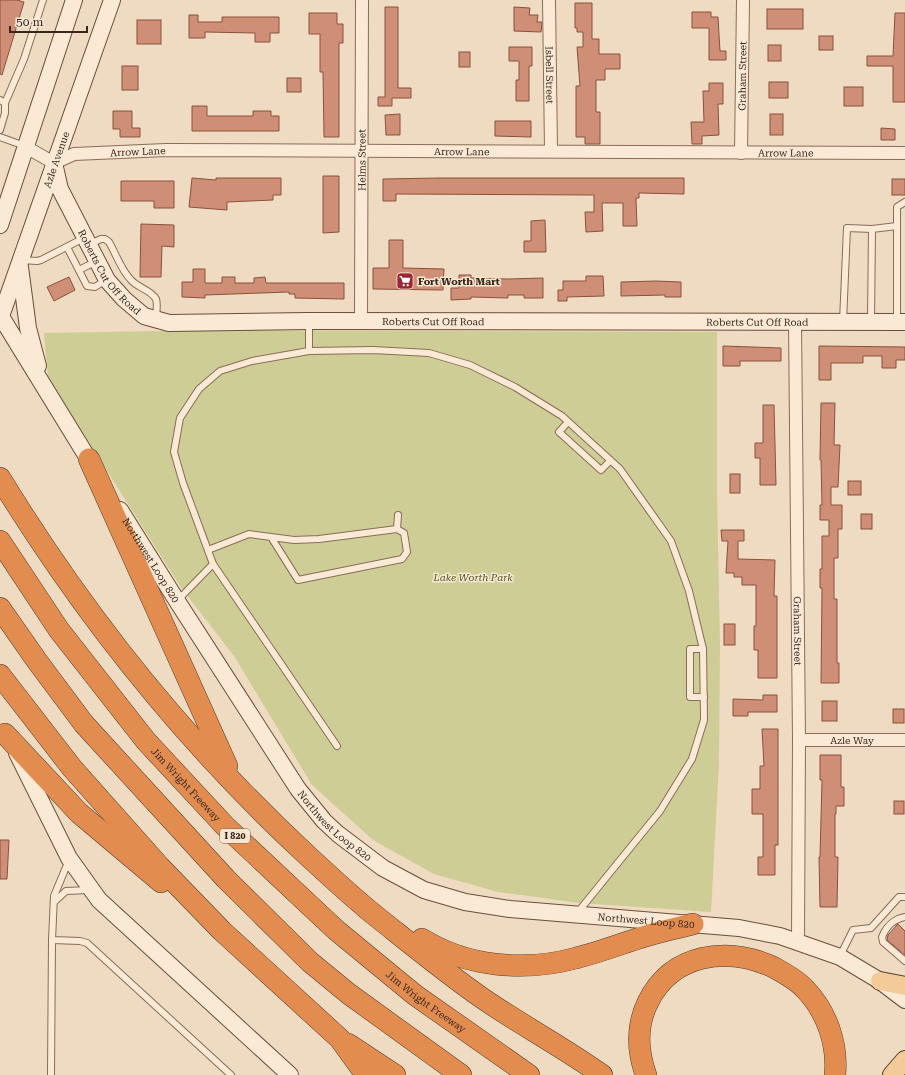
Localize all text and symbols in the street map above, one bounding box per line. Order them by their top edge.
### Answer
scale bar [10,8,87,34]
text: 50 m [16,15,43,29]
street label: Graham Street [736,41,748,111]
street label: Isbell Street [544,46,556,104]
street label: Azle Avenue [41,129,71,189]
street label: Helms Street [356,129,367,191]
street label: Arrow Lane [110,145,166,158]
street label: Arrow Lane [434,146,490,157]
street label: Arrow Lane [758,147,814,158]
street label: Roberts Cut Off Road [76,228,144,317]
supermarket icon: Fort Worth Mart [395,271,415,291]
place label: Fort Worth Mart [418,276,500,287]
street label: Roberts Cut Off Road [382,316,485,327]
street label: Roberts Cut Off Road [706,316,809,327]
street label: Northwest Loop 820 [121,516,182,605]
park label: Lake Worth Park [432,572,513,583]
street label: Graham Street [792,596,804,666]
street label: Azle Way [830,735,874,746]
street label: Jim Wright Freeway [149,745,223,823]
street label: Northwest Loop 820 [296,788,374,863]
road number: I 820 [220,829,250,843]
street label: Northwest Loop 820 [597,911,695,930]
street label: Jim Wright Freeway [384,968,468,1035]

